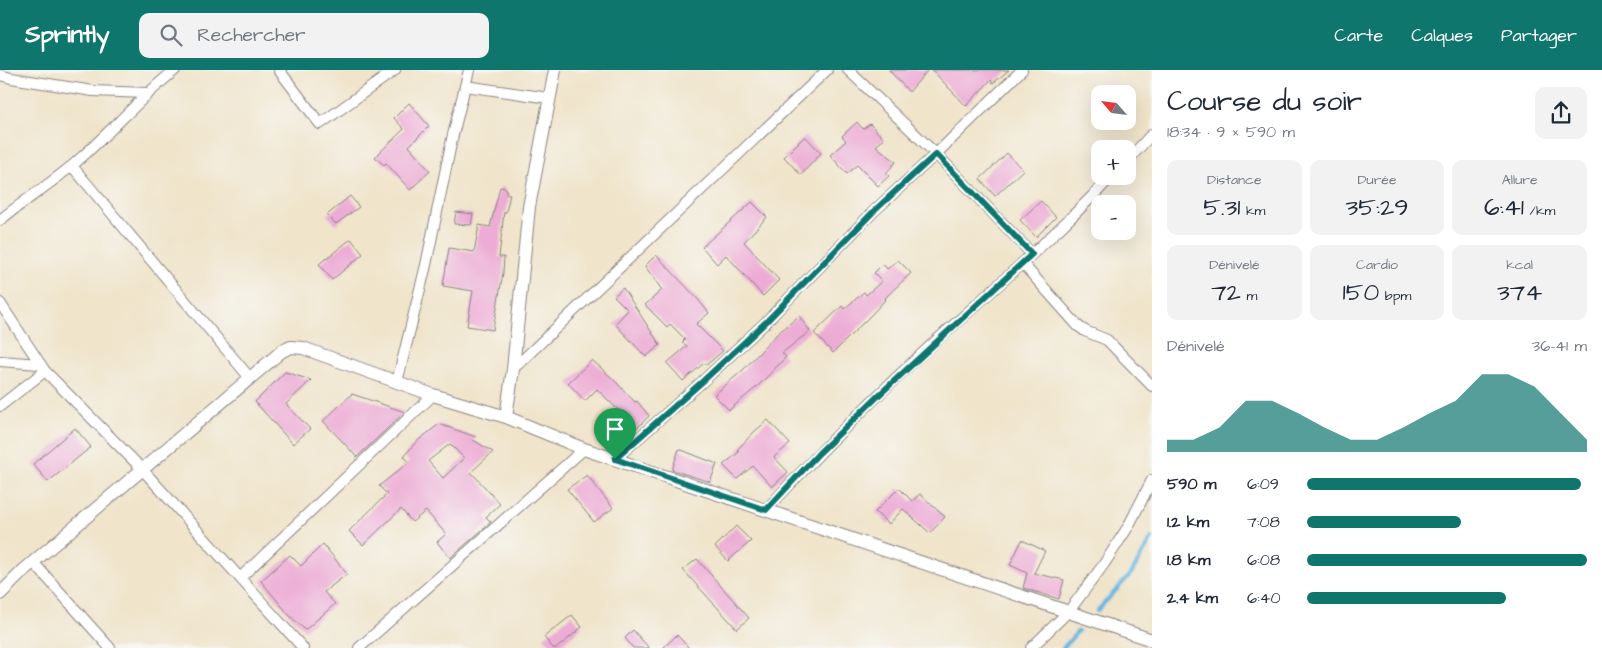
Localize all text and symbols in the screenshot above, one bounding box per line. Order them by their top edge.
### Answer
search box [139,13,489,58]
text: Sprintly [25,18,109,52]
icon: search [157,21,185,49]
text: Rechercher [197,22,306,49]
text: Carte [1334,23,1383,48]
text: Calques [1411,23,1473,48]
text: Partager [1501,23,1577,48]
text: Course du soir [1167,82,1362,121]
north arrow [1091,85,1136,130]
map controls [1091,85,1136,240]
button: share [1535,87,1587,139]
text: 18:34 · 9 × 590 m [1167,121,1295,143]
button: + [1091,140,1136,185]
text: Distance [1207,170,1262,190]
text: Durée [1357,170,1397,190]
text: Allure [1502,170,1538,190]
text: 5.31 [1203,190,1240,225]
text: 35:29 [1345,190,1409,225]
text: 6:41 [1484,190,1524,225]
button: − [1091,195,1136,240]
text: km [1240,201,1265,221]
text: /km [1524,201,1555,221]
text: Dénivelé [1209,255,1260,275]
text: Cardio [1356,255,1398,275]
text: kcal [1506,255,1533,275]
text: 72 [1211,275,1241,310]
text: 150 [1343,275,1379,310]
text: 374 [1497,275,1542,310]
text: m [1241,286,1257,306]
text: bpm [1379,286,1411,306]
text: Dénivelé [1167,335,1225,357]
text: 36–41 m [1532,335,1587,357]
pin [594,408,636,459]
icon: arrive [601,415,629,443]
text: 590 m [1167,473,1216,495]
text: 6:09 [1247,473,1279,495]
text: 1.2 km [1167,511,1209,533]
text: 7:08 [1247,511,1280,533]
text: 1.8 km [1167,549,1210,571]
text: 6:08 [1247,549,1280,571]
text: 2.4 km [1167,587,1218,609]
text: 6:40 [1247,587,1281,609]

